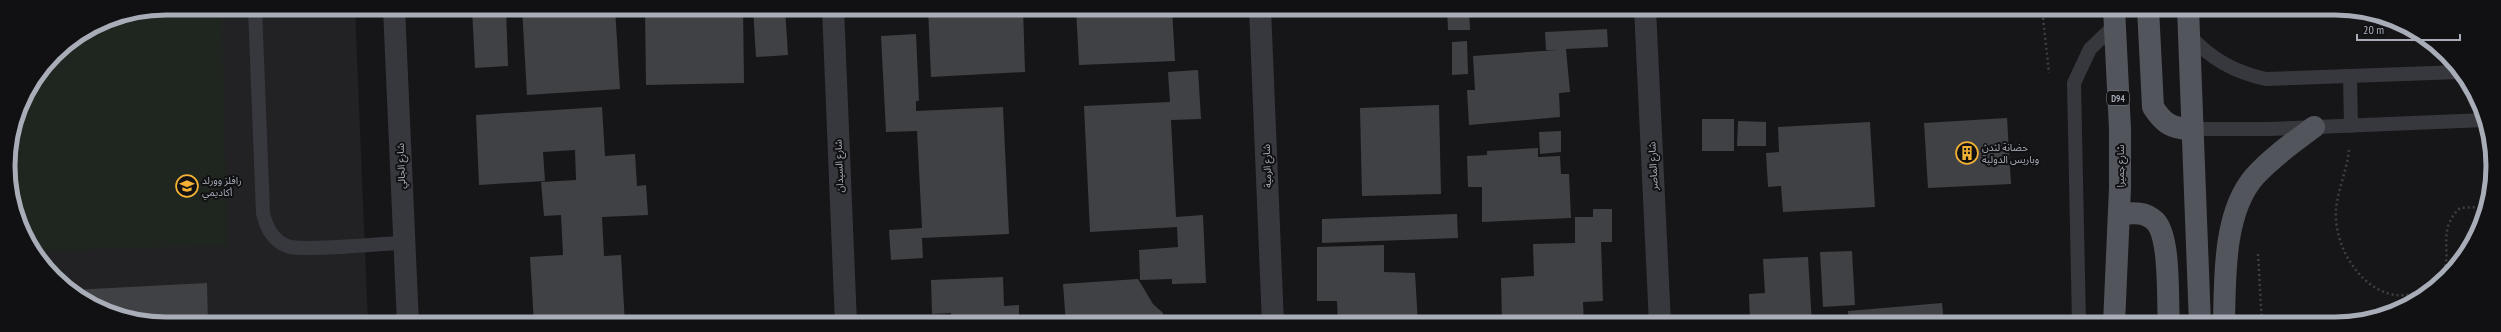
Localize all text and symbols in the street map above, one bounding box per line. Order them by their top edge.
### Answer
scale bar [2357,16,2460,42]
text: 20 m [2363,22,2384,37]
road number: D94 [2107,91,2129,105]
street label: شارع السيدان [832,139,847,193]
building icon: حضانة لندن وباريس الدولية [1954,140,1980,166]
street label: شارع الماصر [1645,141,1662,191]
place label: حضانة لندن وباريس الدولية [1982,141,2039,166]
street label: شارع الجالي [394,143,410,189]
street label: شارع الرمية [1260,144,1275,188]
street label: شارع جميرا [2114,144,2128,188]
school or university icon: رافلز وورلد أكاديمي [174,173,200,199]
place label: رافلز وورلد أكاديمي [202,174,242,200]

